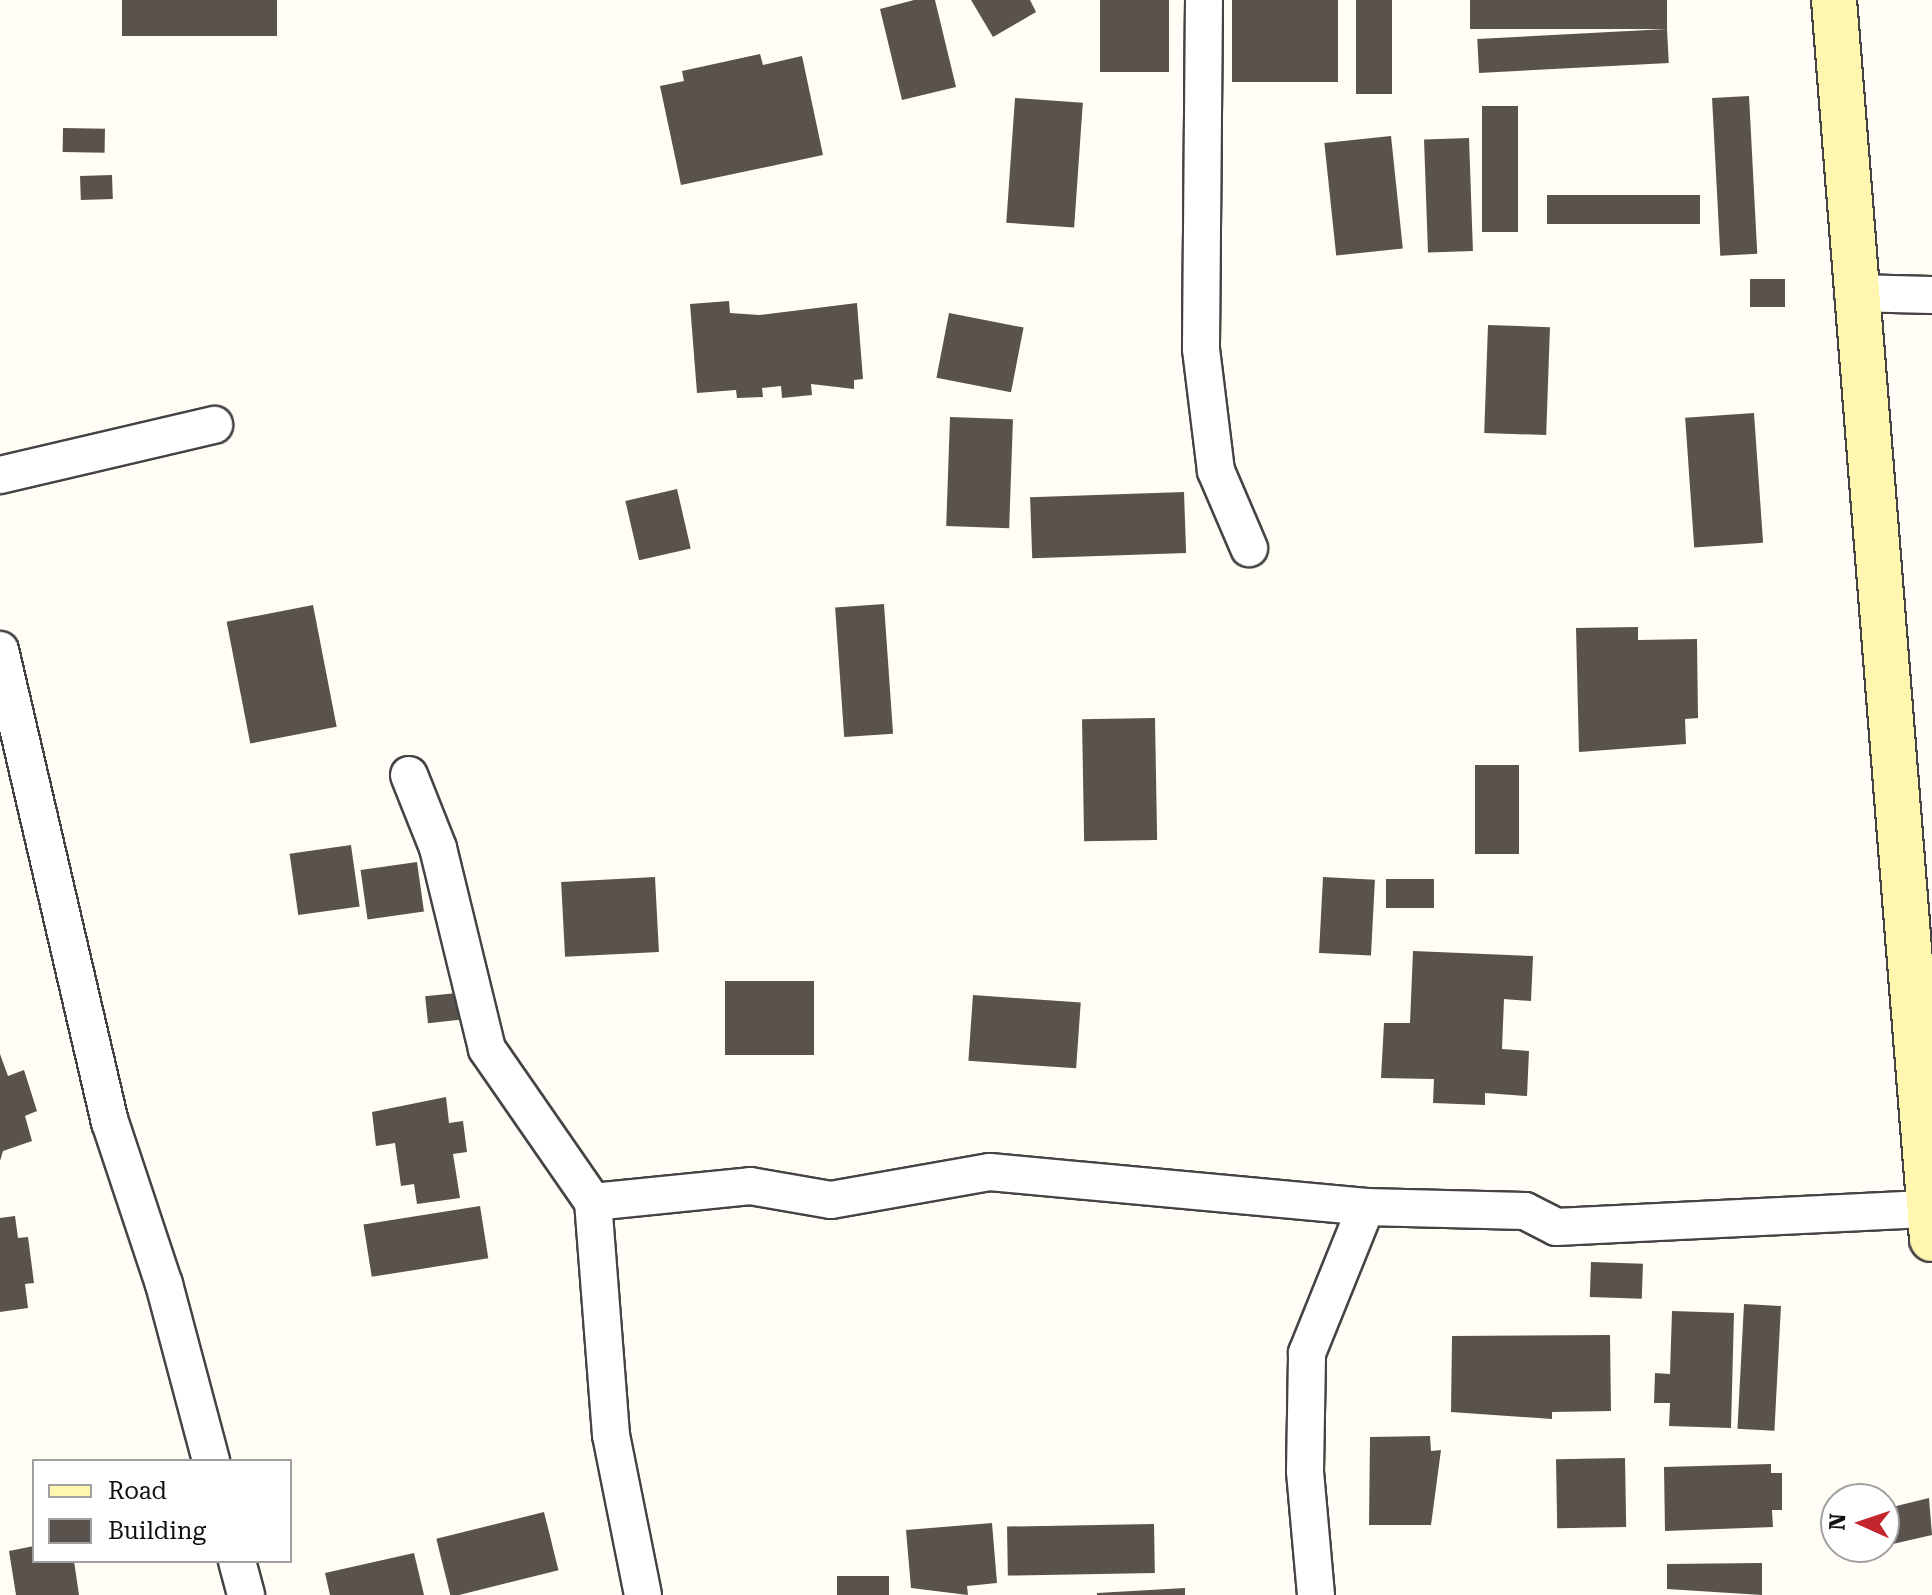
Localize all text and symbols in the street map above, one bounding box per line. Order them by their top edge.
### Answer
legend [32,1459,292,1563]
text: Road [108,1477,167,1505]
north arrow [1820,1483,1900,1563]
text: N [1825,1513,1850,1531]
text: Building [108,1517,206,1545]

